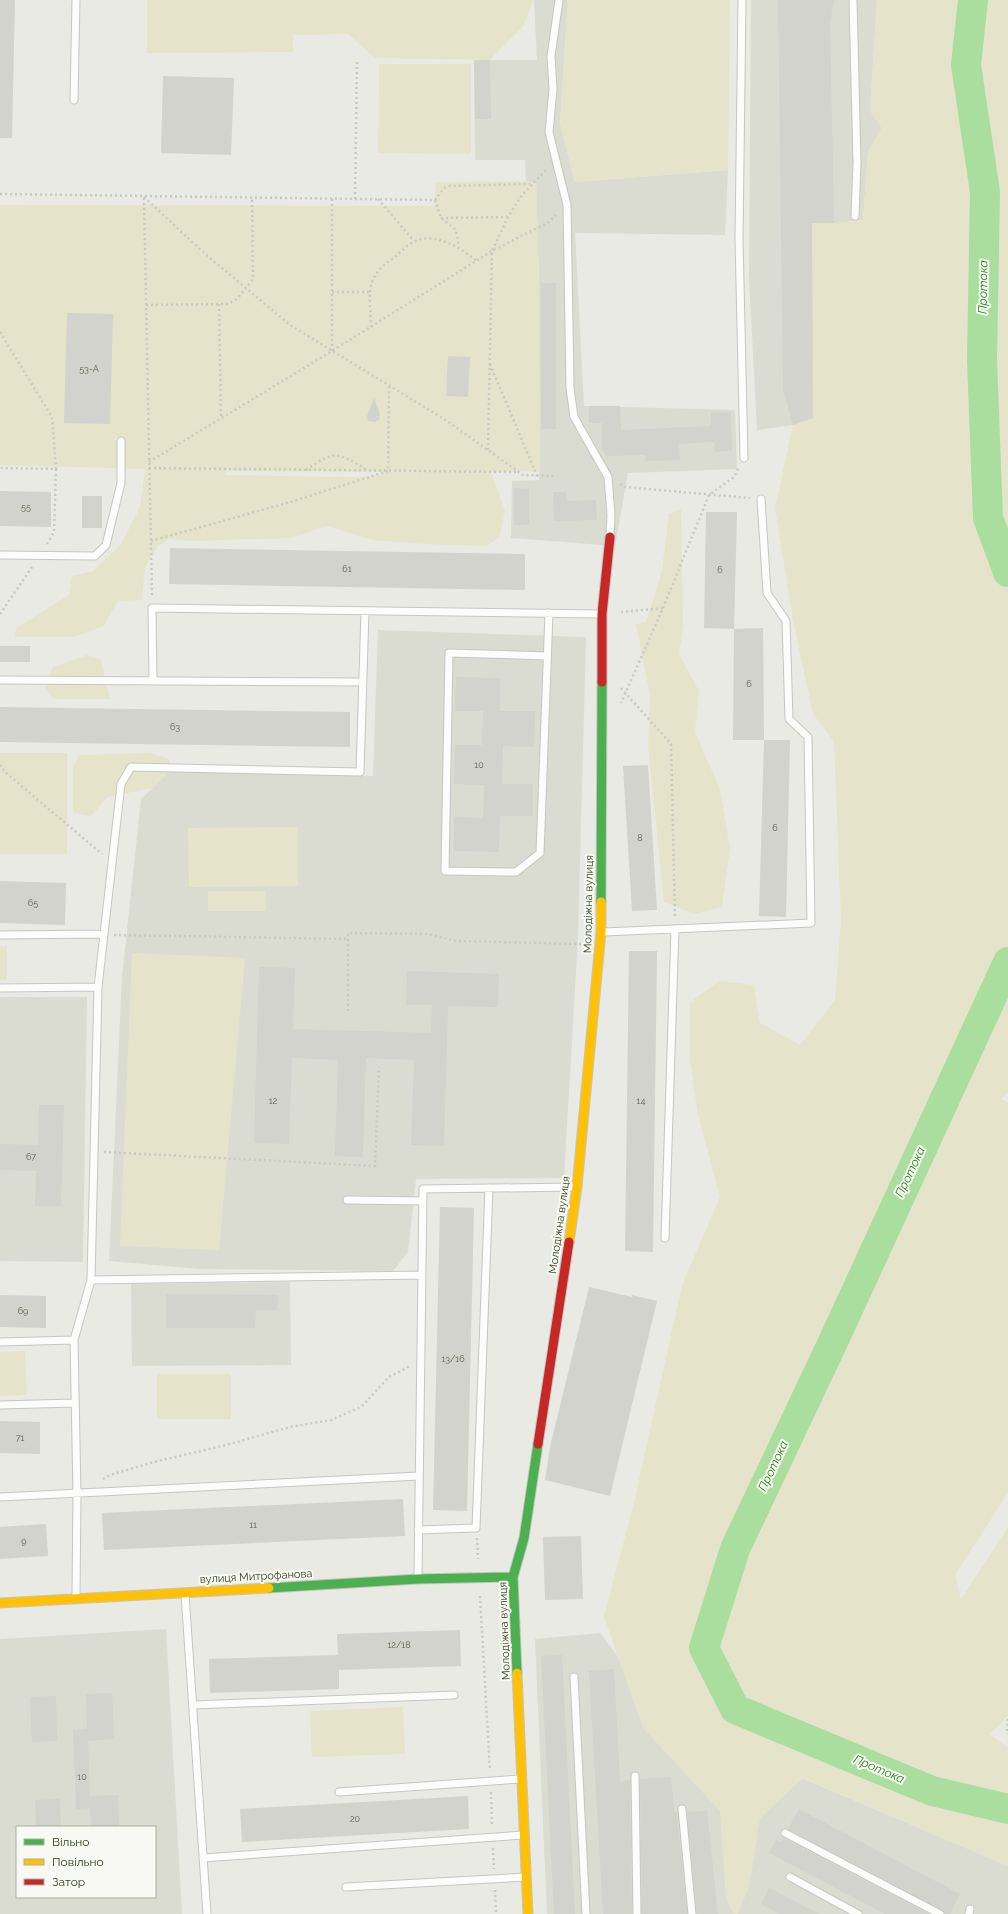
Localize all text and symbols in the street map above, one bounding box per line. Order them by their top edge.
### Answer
water label: Протока [976,260,990,314]
house number: 53-А [79,364,99,374]
house number: 55 [21,502,31,512]
house number: 61 [342,564,352,574]
house number: 6 [717,565,723,575]
house number: 6 [746,679,752,689]
house number: 63 [170,722,180,732]
house number: 10 [474,760,484,770]
house number: 6 [772,823,778,833]
house number: 8 [637,833,643,843]
street label: Молодіжна вулиця [581,855,596,953]
house number: 65 [28,898,38,908]
house number: 12 [269,1096,278,1106]
house number: 14 [637,1096,645,1106]
water label: Протока [892,1145,928,1199]
house number: 67 [26,1152,36,1162]
street label: Молодіжна вулиця [546,1176,573,1275]
house number: 69 [18,1306,28,1316]
house number: 13/16 [441,1354,465,1364]
house number: 71 [16,1433,24,1443]
water label: Протока [755,1439,791,1493]
house number: 11 [249,1520,257,1530]
house number: 9 [21,1536,27,1546]
street label: вулиця Митрофанова [199,1567,313,1586]
street label: Молодіжна вулиця [496,1582,513,1680]
house number: 12/18 [388,1640,410,1650]
water label: Протока [852,1752,906,1786]
house number: 10 [77,1772,87,1782]
house number: 20 [350,1814,361,1824]
legend [16,1826,156,1898]
text: Вільно [52,1835,89,1849]
text: Повільно [52,1855,104,1869]
text: Затор [52,1875,85,1889]

